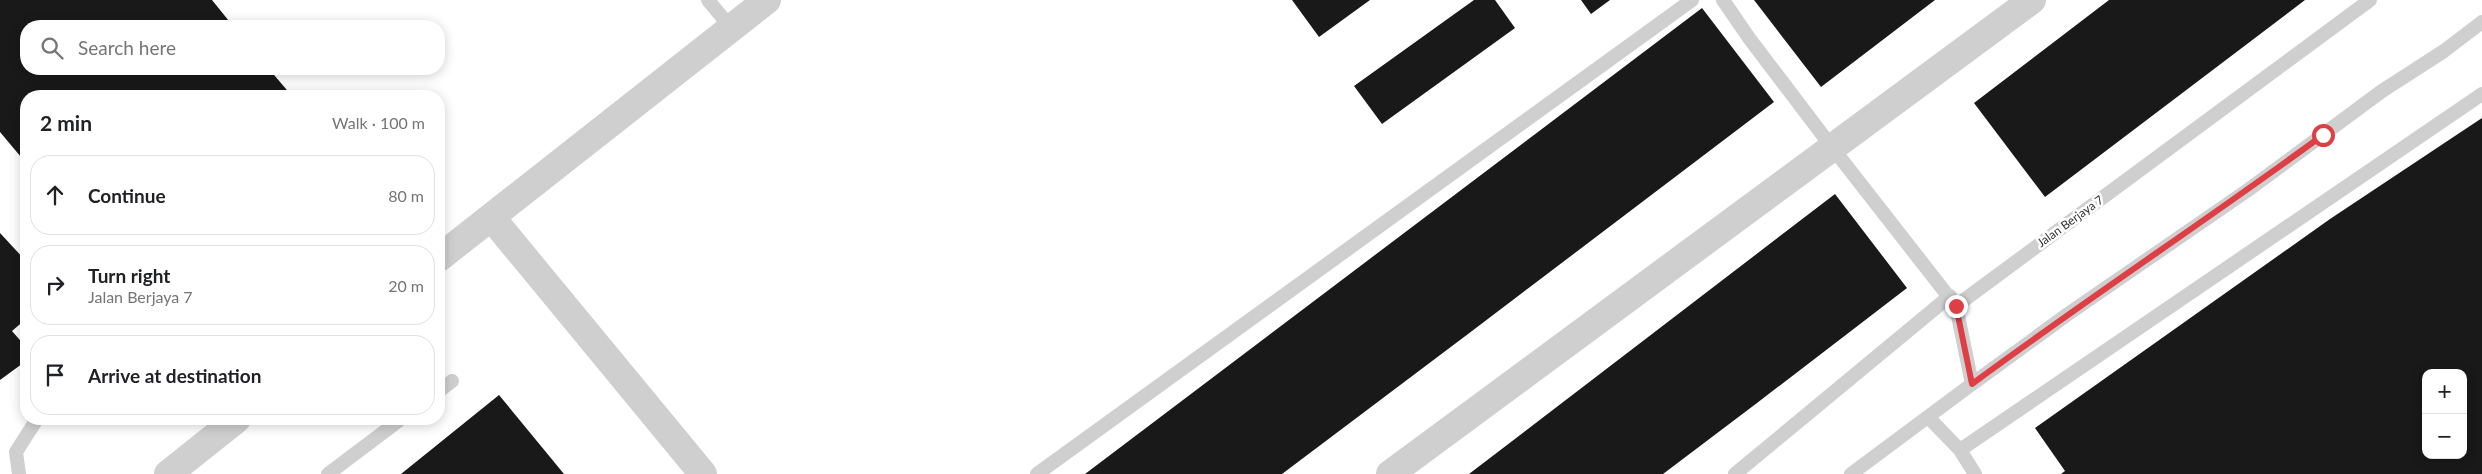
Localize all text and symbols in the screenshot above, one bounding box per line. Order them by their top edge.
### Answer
search box [20,20,445,75]
icon: search [38,34,66,62]
text: Search here [78,36,176,59]
text: 2 min [40,110,92,135]
text: Walk · 100 m [332,113,425,132]
route start [2312,124,2335,147]
icon: ahead [41,181,69,209]
text: Continue [88,184,166,207]
text: 80 m [388,186,424,205]
street label: Jalan Berjaya 7 [2034,192,2106,250]
text: Turn right [88,264,170,287]
icon: right [41,271,69,299]
text: 20 m [388,276,424,295]
text: Jalan Berjaya 7 [88,287,193,306]
route end [1945,295,1968,318]
icon: arrive [41,361,69,389]
text: Arrive at destination [88,364,261,387]
map controls [2422,369,2467,459]
button: + [2422,369,2467,414]
button: − [2422,414,2467,459]

